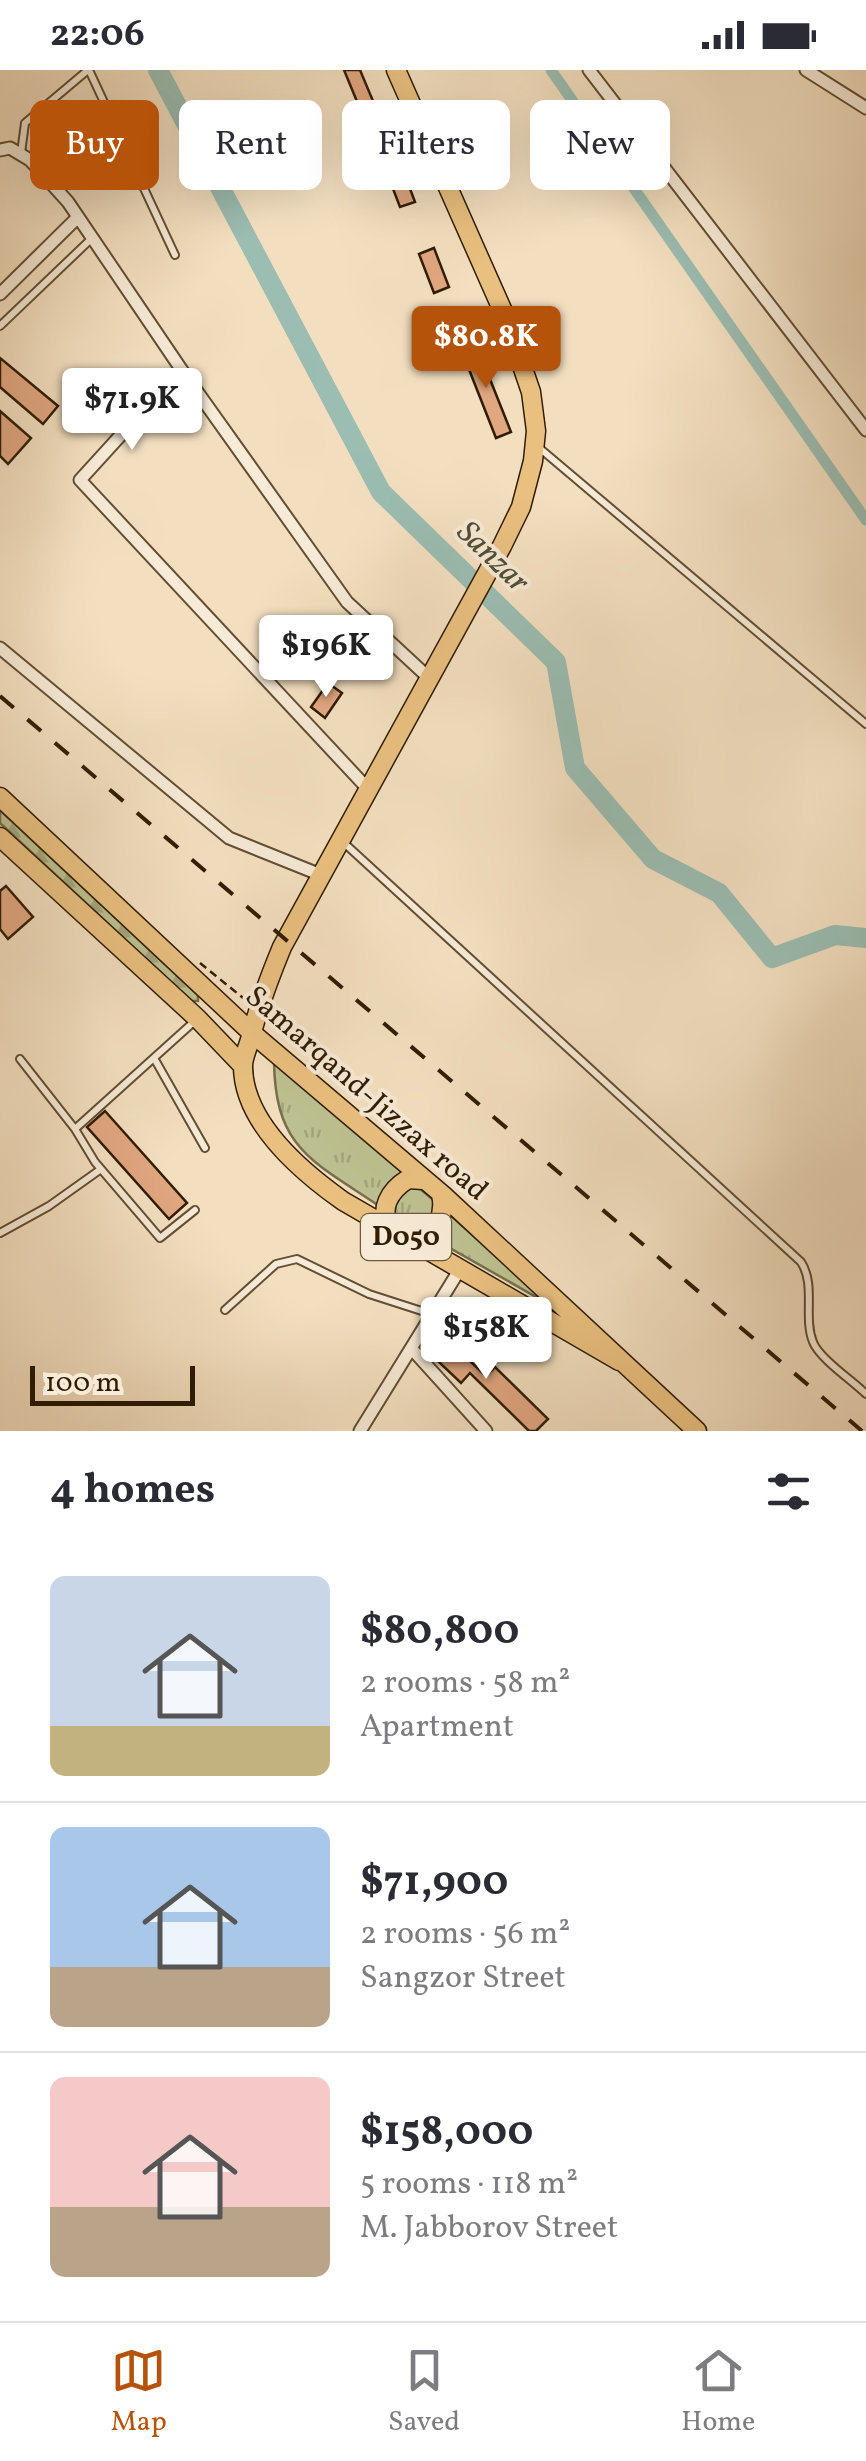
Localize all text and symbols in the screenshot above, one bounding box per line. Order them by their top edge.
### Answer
text: 22:06 [50,9,145,62]
chip: Buy [30,100,159,190]
chip: Rent [179,100,322,190]
chip: Filters [342,100,510,190]
chip: New [530,100,670,190]
pin: $80.8K [405,306,567,391]
text: $80.8K [434,316,538,360]
pin: $71.9K [51,368,213,453]
text: $71.9K [84,378,180,422]
water label: Sanzar [446,512,539,604]
pin: $196K [256,615,396,700]
text: $196K [281,625,371,669]
street label: Samarqand-Jizzax road [235,976,497,1212]
road number: D050 [361,1214,451,1260]
pin: $158K [416,1297,556,1382]
text: $158K [443,1307,529,1351]
scale bar [30,1361,195,1406]
text: 100 m [45,1364,120,1403]
text: 4 homes [50,1462,215,1521]
icon: filters [761,1464,816,1519]
text: $80,800 [360,1603,519,1662]
icon: home [130,1616,250,1736]
text: 2 rooms · 58 m² [360,1662,570,1706]
text: Apartment [360,1706,514,1750]
text: $71,900 [360,1854,508,1913]
icon: home [130,1867,250,1987]
text: 2 rooms · 56 m² [360,1913,570,1957]
text: Sangzor Street [360,1957,566,2001]
text: $158,000 [360,2104,533,2163]
icon: home [130,2117,250,2237]
text: 5 rooms · 118 m² [360,2163,578,2207]
text: M. Jabborov Street [360,2207,618,2251]
tab: Map [111,2343,167,2442]
tab: Saved [388,2343,460,2442]
tab: Home [681,2343,755,2442]

